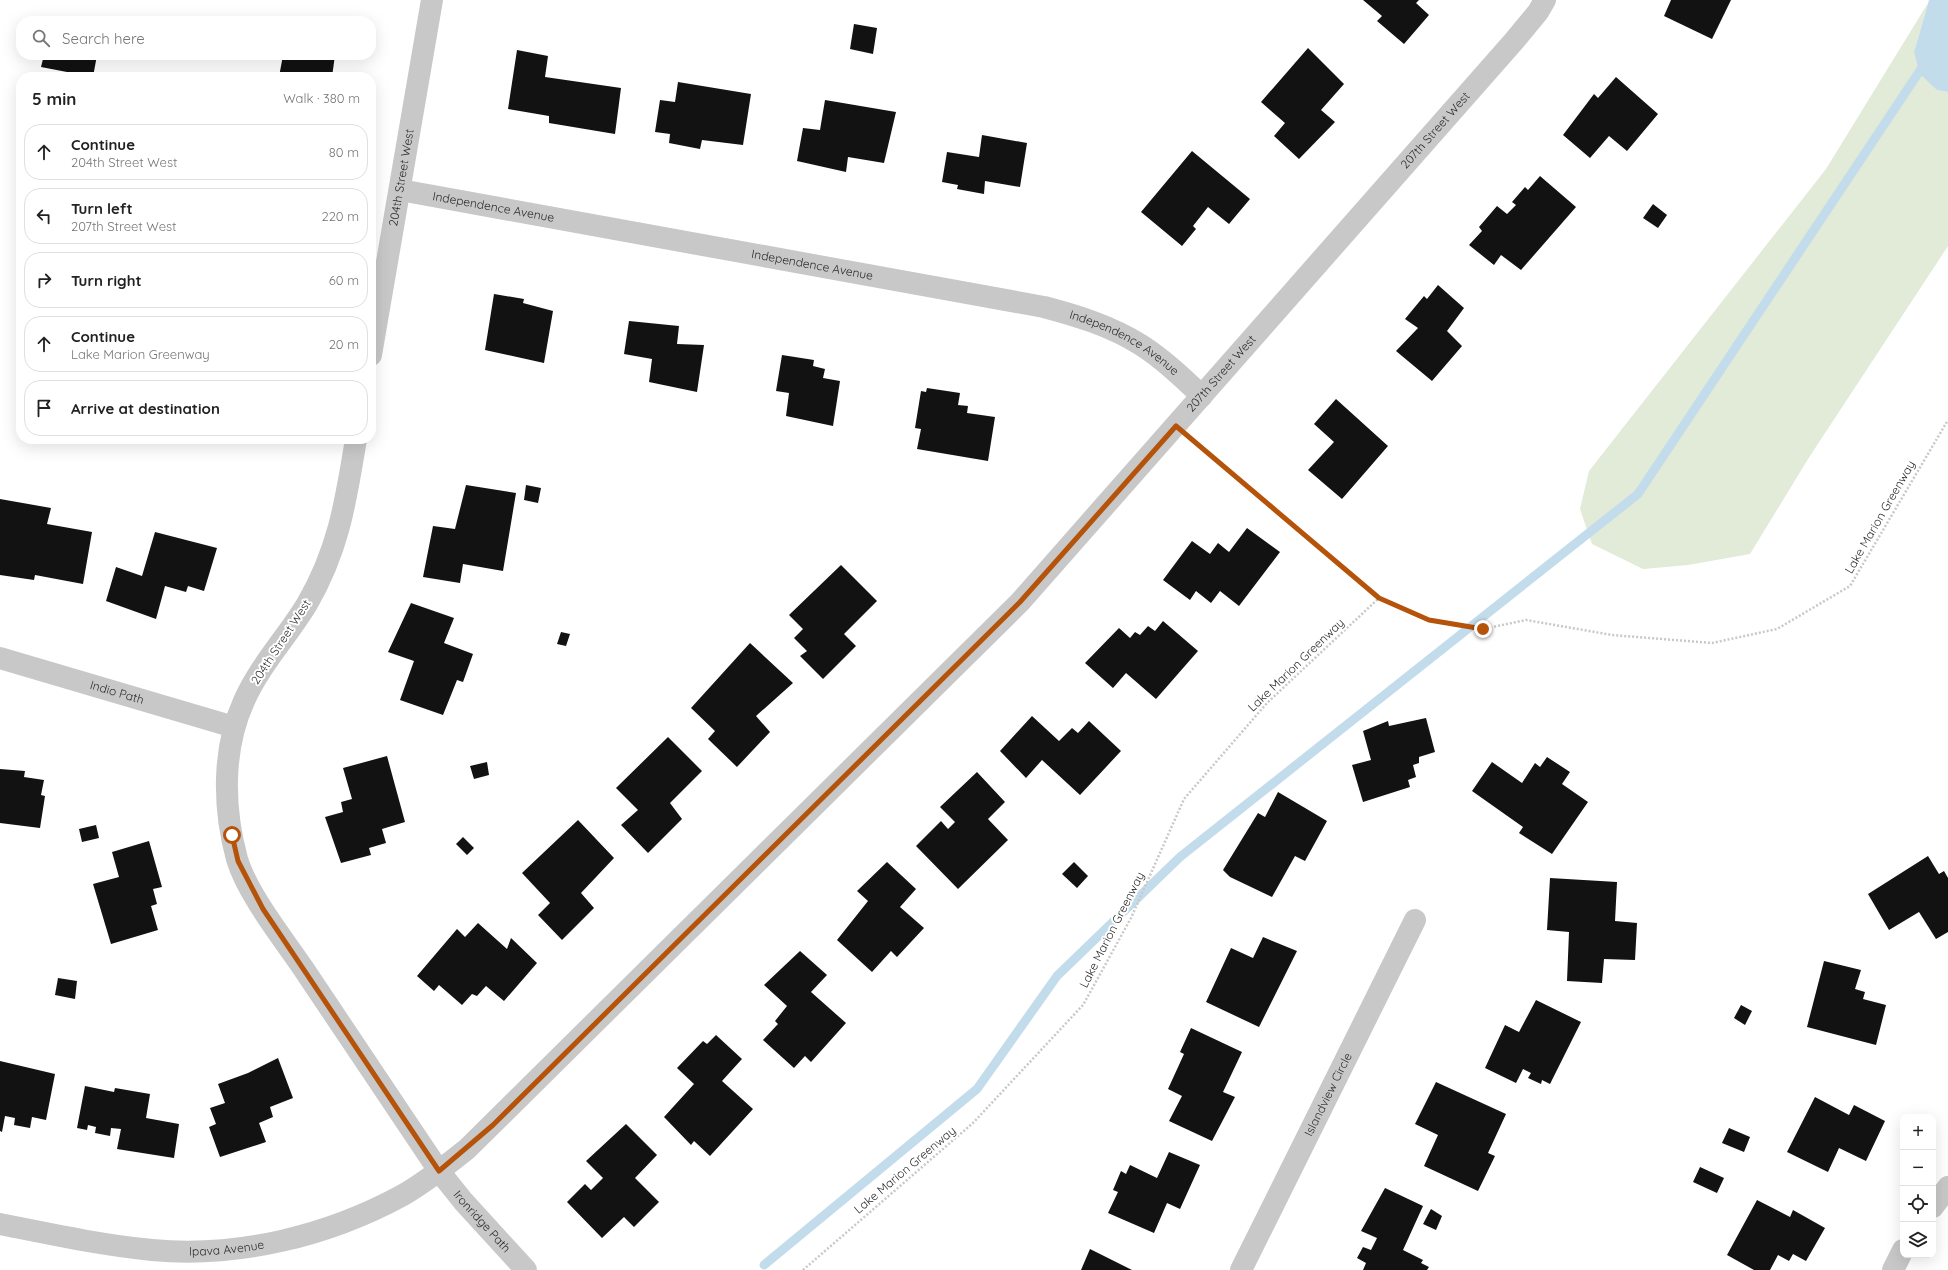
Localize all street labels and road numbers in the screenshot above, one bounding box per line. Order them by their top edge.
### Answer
street label: 207th Street West [1397,88,1473,172]
street label: 204th Street West [385,128,417,227]
street label: Independence Avenue [432,188,556,225]
street label: Independence Avenue [750,246,875,283]
street label: Independence Avenue [1068,307,1182,378]
street label: 207th Street West [1183,332,1259,415]
street label: Lake Marion Greenway [1841,458,1918,576]
street label: 204th Street West [248,596,314,687]
street label: Lake Marion Greenway [1244,615,1347,715]
street label: Indio Path [88,677,146,707]
street label: Lake Marion Greenway [1076,869,1147,990]
street label: Islandview Circle [1301,1050,1355,1139]
street label: Lake Marion Greenway [851,1123,959,1217]
street label: Ironridge Path [450,1187,514,1255]
street label: Ipava Avenue [189,1237,265,1259]

